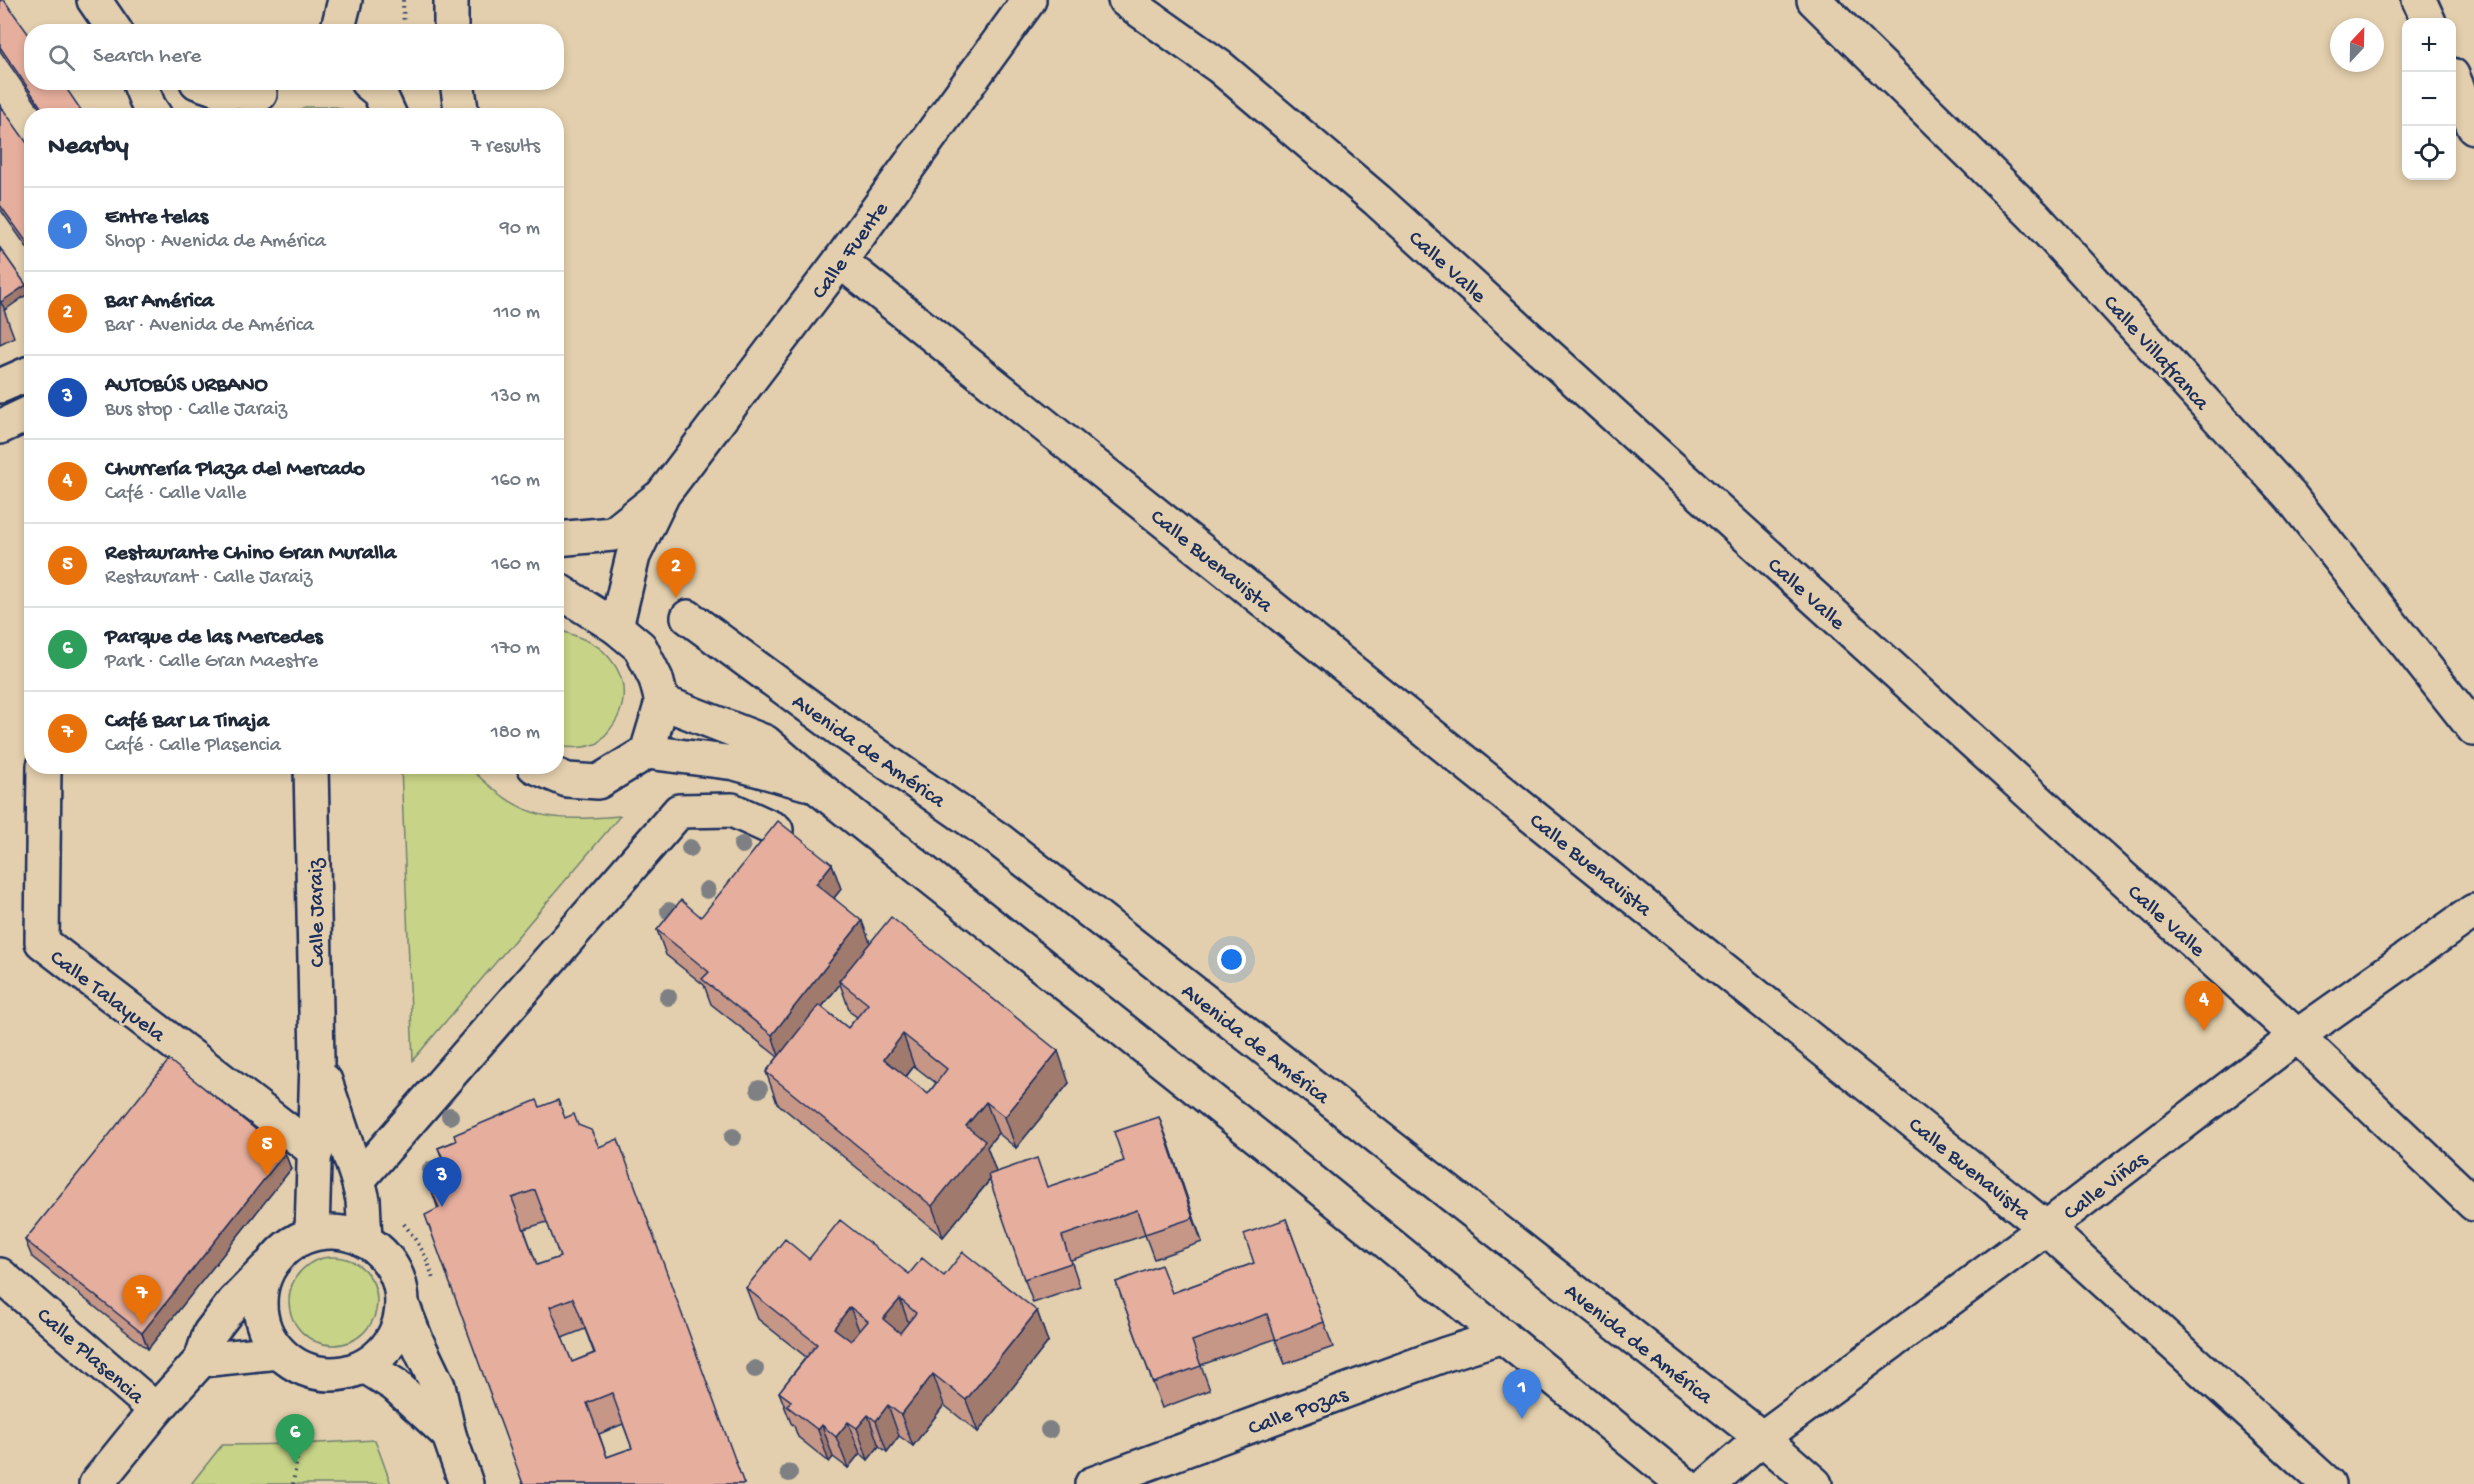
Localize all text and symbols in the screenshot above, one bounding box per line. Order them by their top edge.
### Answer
north arrow [2330,18,2384,72]
map controls [2402,18,2456,180]
button: + [2402,18,2456,72]
search box [24,24,564,90]
icon: search [45,41,78,74]
text: Search here [93,44,201,70]
button: − [2402,72,2456,126]
button: locate [2402,126,2456,180]
text: Nearby [48,132,129,163]
text: 7 results [471,136,540,159]
street label: Calle Fuente [807,197,896,305]
text: Entre telas [105,205,208,231]
text: 1 [63,218,72,241]
text: 90 m [500,218,540,241]
street label: Calle Valle [1402,226,1491,310]
text: Shop · Avenida de América [105,231,326,254]
text: Bar América [105,289,214,315]
street label: Calle Villafranca [2096,291,2214,417]
text: 2 [63,302,72,325]
text: 110 m [494,302,540,325]
text: Bar · Avenida de América [105,315,314,338]
text: AUTOBÚS URBANO [105,373,268,399]
text: 3 [62,386,73,409]
text: 130 m [491,386,540,409]
text: Bus stop · Calle Jaraiz [105,399,287,422]
text: Churrería Plaza del Mercado [105,457,365,483]
text: 4 [63,470,72,493]
text: 160 m [491,470,540,493]
text: Café · Calle Valle [105,483,246,506]
street label: Calle Buenavista [1144,505,1277,620]
text: Restaurante Chino Gran Muralla [105,541,396,567]
pin: 2 [656,548,696,598]
street label: Calle Valle [1761,553,1850,637]
text: 5 [62,554,73,577]
text: 160 m [491,554,540,577]
text: Restaurant · Calle Jaraiz [105,567,312,590]
text: Parque de las Mercedes [105,625,323,651]
text: 6 [62,638,73,661]
text: 170 m [491,638,540,661]
text: Park · Calle Gran Maestre [105,651,318,674]
street label: Avenida de América [786,690,950,815]
text: Café Bar La Tinaja [105,709,269,735]
text: 7 [62,722,73,745]
text: 180 m [491,722,540,745]
text: Café · Calle Plasencia [105,735,281,758]
street label: Calle Buenavista [1523,809,1656,924]
street label: Calle Jaraiz [304,857,332,968]
street label: Calle Valle [2121,880,2210,964]
street label: Calle Talayuela [44,945,170,1049]
your location [1217,945,1246,974]
street label: Avenida de América [1175,979,1335,1112]
pin: 4 [2184,982,2224,1031]
street label: Calle Buenavista [1902,1113,2035,1228]
pin: 5 [248,1126,286,1176]
street label: Calle Viñas [2059,1147,2154,1227]
pin: 3 [422,1158,462,1207]
pin: 7 [122,1276,162,1325]
street label: Avenida de América [1558,1279,1718,1412]
street label: Calle Plasencia [30,1303,149,1411]
pin: 1 [1502,1370,1541,1419]
street label: Calle Pozas [1245,1382,1353,1443]
pin: 6 [276,1414,314,1464]

